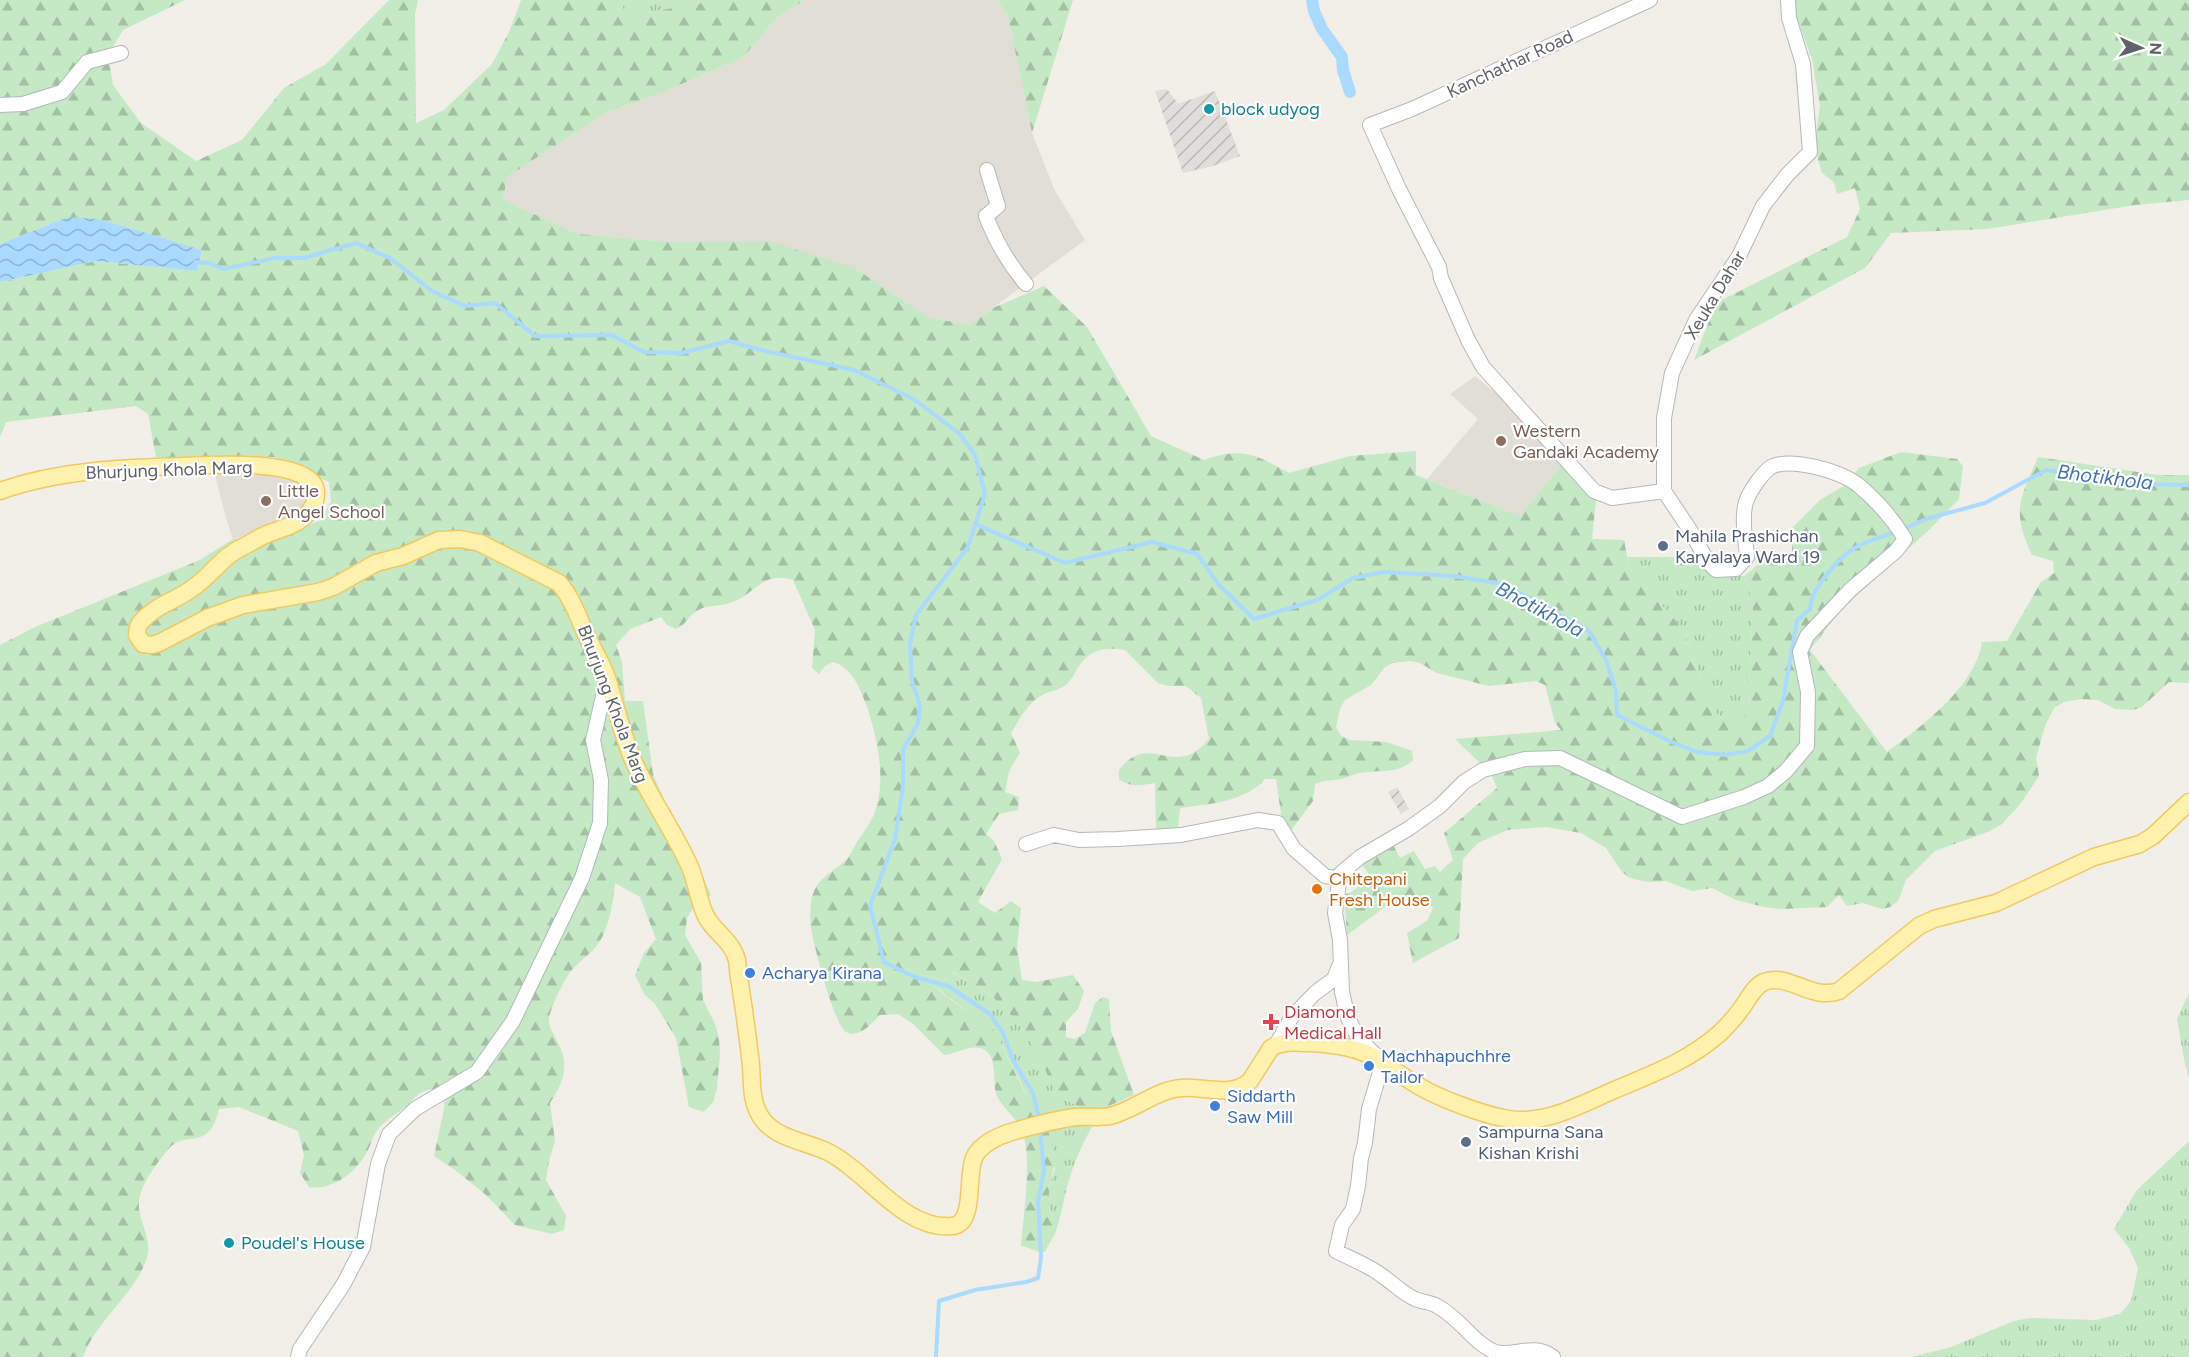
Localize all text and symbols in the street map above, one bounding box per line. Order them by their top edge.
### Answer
north arrow [2111,18,2171,78]
street label: Kanchathar Road [1443,25,1577,103]
text: N [2146,42,2165,55]
place label: block udyog [1221,98,1320,120]
marker: block udyog [1202,102,1216,116]
street label: Xeuka Dahar [1680,247,1750,343]
place label: Western Gandaki Academy [1513,420,1660,463]
marker: Western Gandaki Academy [1494,434,1508,448]
street label: Bhurjung Khola Marg [85,456,253,484]
water label: Bhotikhola [2056,459,2154,495]
place label: Little Angel School [278,480,385,523]
marker: Little Angel School [259,494,273,508]
place label: Mahila Prashichan Karyalaya Ward 19 [1675,525,1820,568]
marker: Mahila Prashichan Karyalaya Ward 19 [1656,539,1670,553]
water label: Bhotikhola [1492,576,1588,642]
street label: Bhurjung Khola Marg [573,622,653,786]
place label: Chitepani Fresh House [1329,868,1430,911]
marker: Chitepani Fresh House [1310,882,1324,896]
place label: Acharya Kirana [762,962,882,984]
marker: Acharya Kirana [743,966,757,980]
place label: Diamond Medical Hall [1284,1001,1382,1044]
marker: Diamond Medical Hall [1262,1013,1280,1031]
place label: Machhapuchhre Tailor [1381,1045,1511,1088]
marker: Machhapuchhre Tailor [1362,1059,1376,1073]
place label: Siddarth Saw Mill [1227,1085,1295,1128]
marker: Siddarth Saw Mill [1208,1099,1222,1113]
place label: Sampurna Sana Kishan Krishi [1478,1121,1603,1164]
marker: Sampurna Sana Kishan Krishi [1459,1135,1473,1149]
place label: Poudel's House [241,1232,365,1254]
marker: Poudel's House [222,1236,236,1250]

